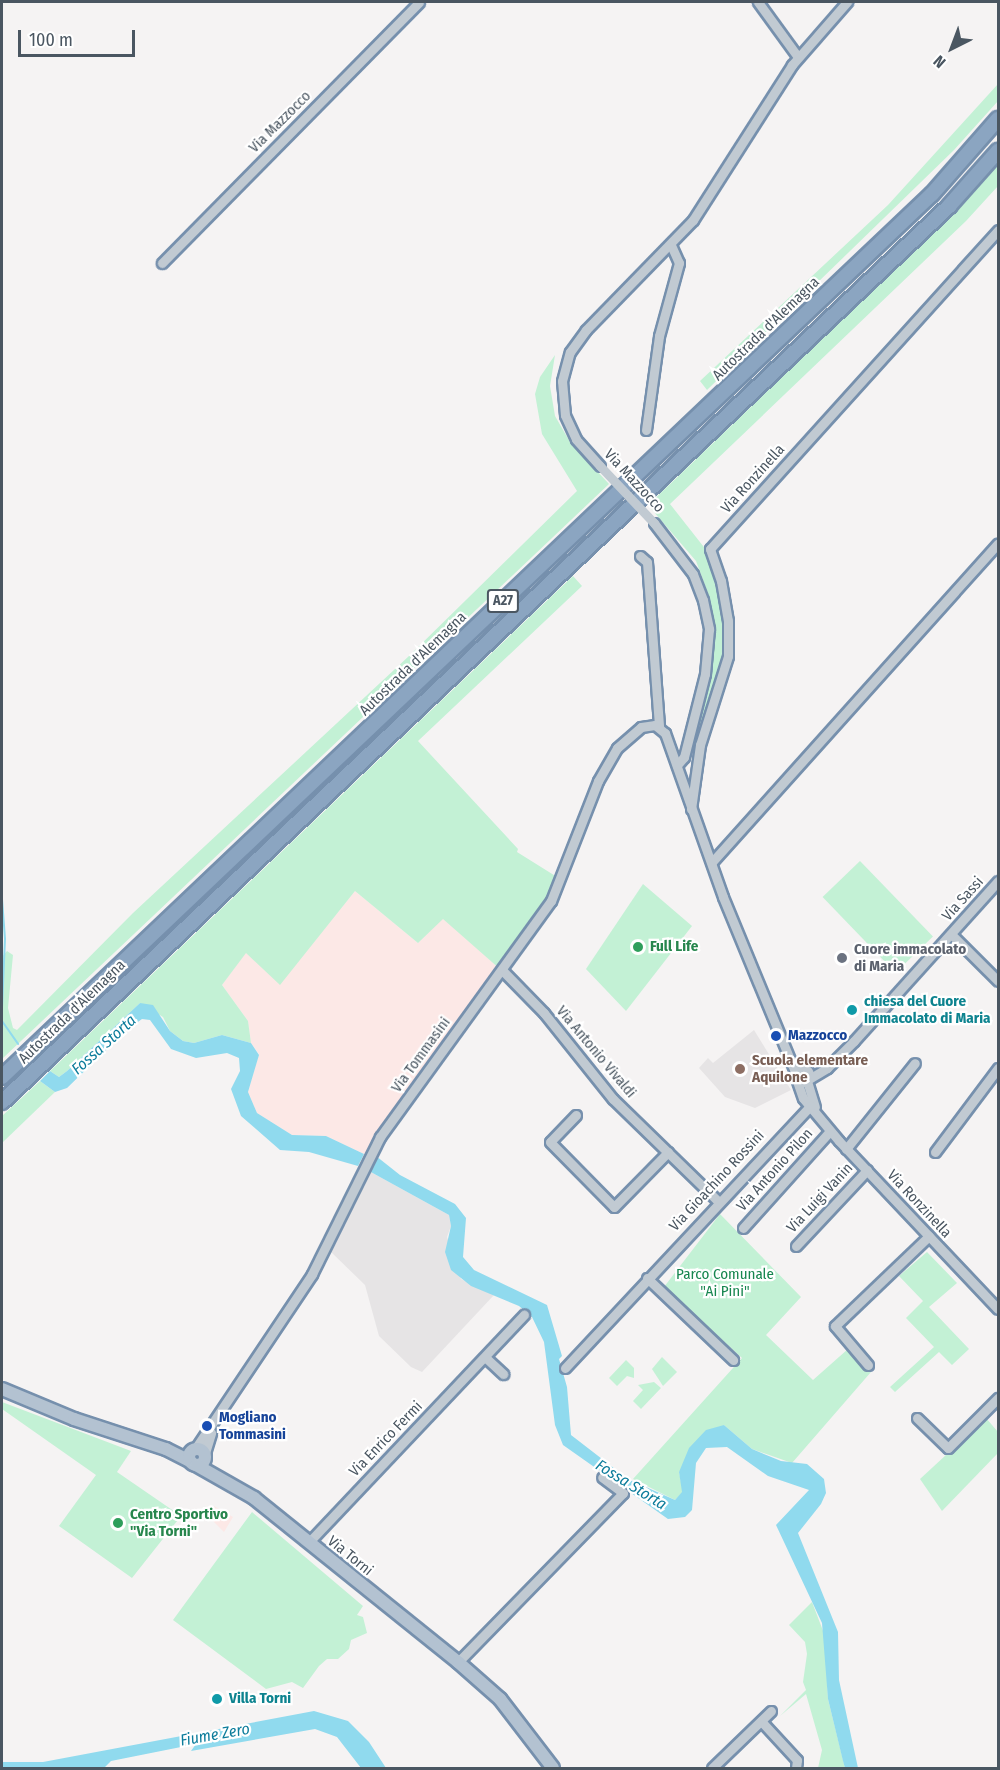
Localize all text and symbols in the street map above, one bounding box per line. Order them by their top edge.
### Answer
scale bar [21,18,138,56]
north arrow [922,18,982,78]
text: 100 m [29,29,73,51]
text: N [930,51,950,72]
street label: Via Mazzocco [245,87,315,157]
street label: Autostrada d'Alemagna [709,273,823,385]
street label: Via Ronzinella [717,441,789,517]
street label: Via Mazzocco [600,446,668,516]
road number: A27 [486,590,520,612]
street label: Autostrada d'Alemagna [356,608,470,720]
street label: Via Sassi [938,873,988,925]
place label: Full Life [650,938,698,956]
marker: Full Life [631,940,645,954]
place label: Cuore immacolato di Maria [854,940,966,975]
marker: Cuore immacolato di Maria [835,951,849,965]
street label: Autostrada d'Alemagna [15,956,129,1068]
place label: chiesa del Cuore Immacolato di Maria [864,992,991,1027]
street label: Via Antonio Vivaldi [552,1002,640,1102]
marker: chiesa del Cuore Immacolato di Maria [845,1003,859,1017]
water label: Fossa Storta [68,1011,140,1079]
street label: Via Tommasini [388,1014,454,1096]
place label: Mazzocco [788,1027,847,1045]
marker: Mazzocco [769,1029,783,1043]
place label: Scuola elementare Aquilone [752,1051,868,1086]
marker: Scuola elementare Aquilone [733,1062,747,1076]
street label: Via Antonio Pilon [733,1125,817,1215]
street label: Via Gioachino Rossini [666,1127,768,1235]
street label: Via Luigi Vanin [783,1159,857,1237]
street label: Via Ronzinella [883,1166,955,1242]
park label: Parco Comunale "Ai Pini" [676,1265,774,1300]
street label: Via Enrico Fermi [346,1398,426,1480]
place label: Mogliano Tommasini [219,1408,286,1443]
marker: Mogliano Tommasini [200,1419,214,1433]
water label: Fossa Storta [592,1456,670,1514]
place label: Centro Sportivo "Via Torni" [130,1505,228,1540]
marker: Centro Sportivo "Via Torni" [111,1516,125,1530]
street label: Via Torni [324,1532,376,1580]
place label: Villa Torni [229,1690,291,1708]
marker: Villa Torni [210,1692,224,1706]
water label: Fiume Zero [179,1719,251,1751]

